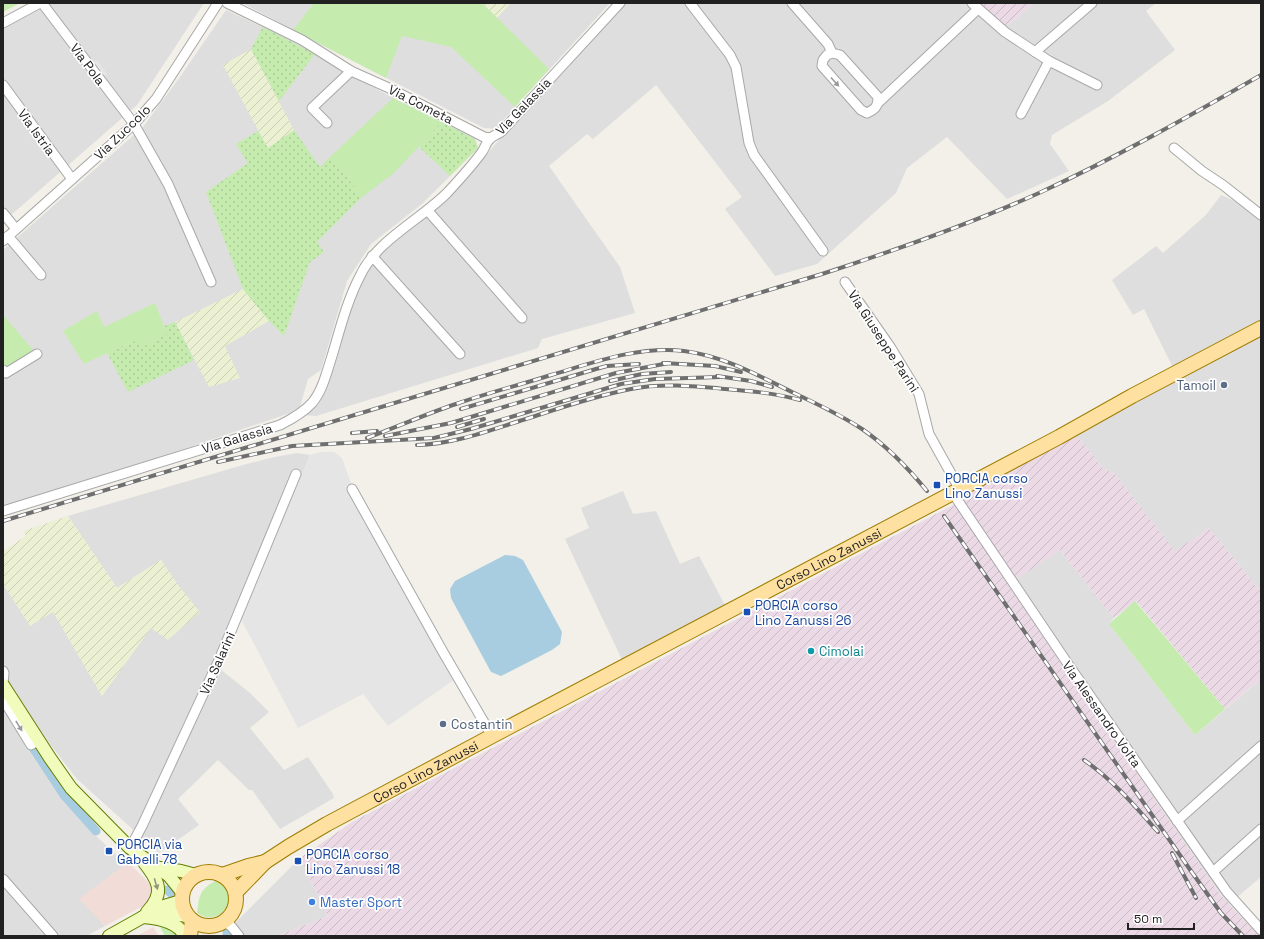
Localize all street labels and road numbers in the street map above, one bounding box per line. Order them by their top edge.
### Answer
street label: Via Pola [66,40,109,89]
street label: Via Galassia [492,74,555,139]
street label: Via Cometa [386,81,456,128]
street label: Via Zuccolo [90,101,154,164]
street label: Via Istria [14,106,59,159]
street label: Via Giuseppe Parini [844,287,923,396]
street label: Via Galassia [200,420,275,457]
street label: Corso Lino Zanussi [773,524,884,594]
street label: Via Salarini [196,629,239,697]
street label: Via Alessandro Volta [1058,658,1145,771]
street label: Corso Lino Zanussi [370,737,481,807]

